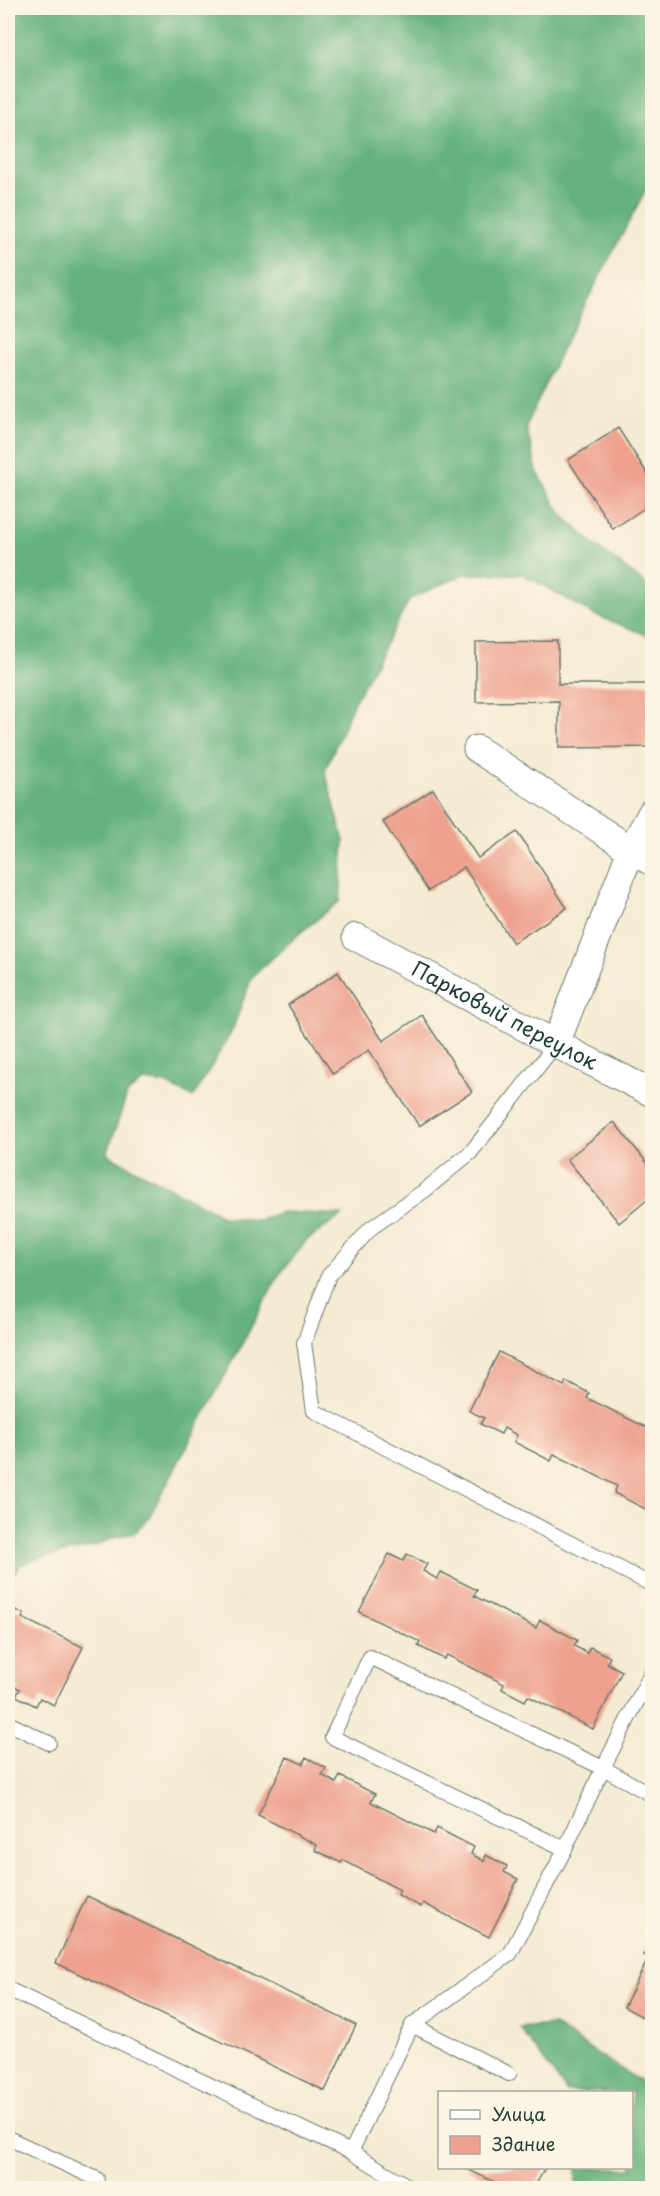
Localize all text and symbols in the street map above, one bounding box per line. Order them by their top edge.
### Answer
street label: Парковый переулок [406,952,604,1077]
legend [438,2091,633,2169]
text: Улица [492,2100,546,2127]
text: Здание [492,2130,555,2157]

